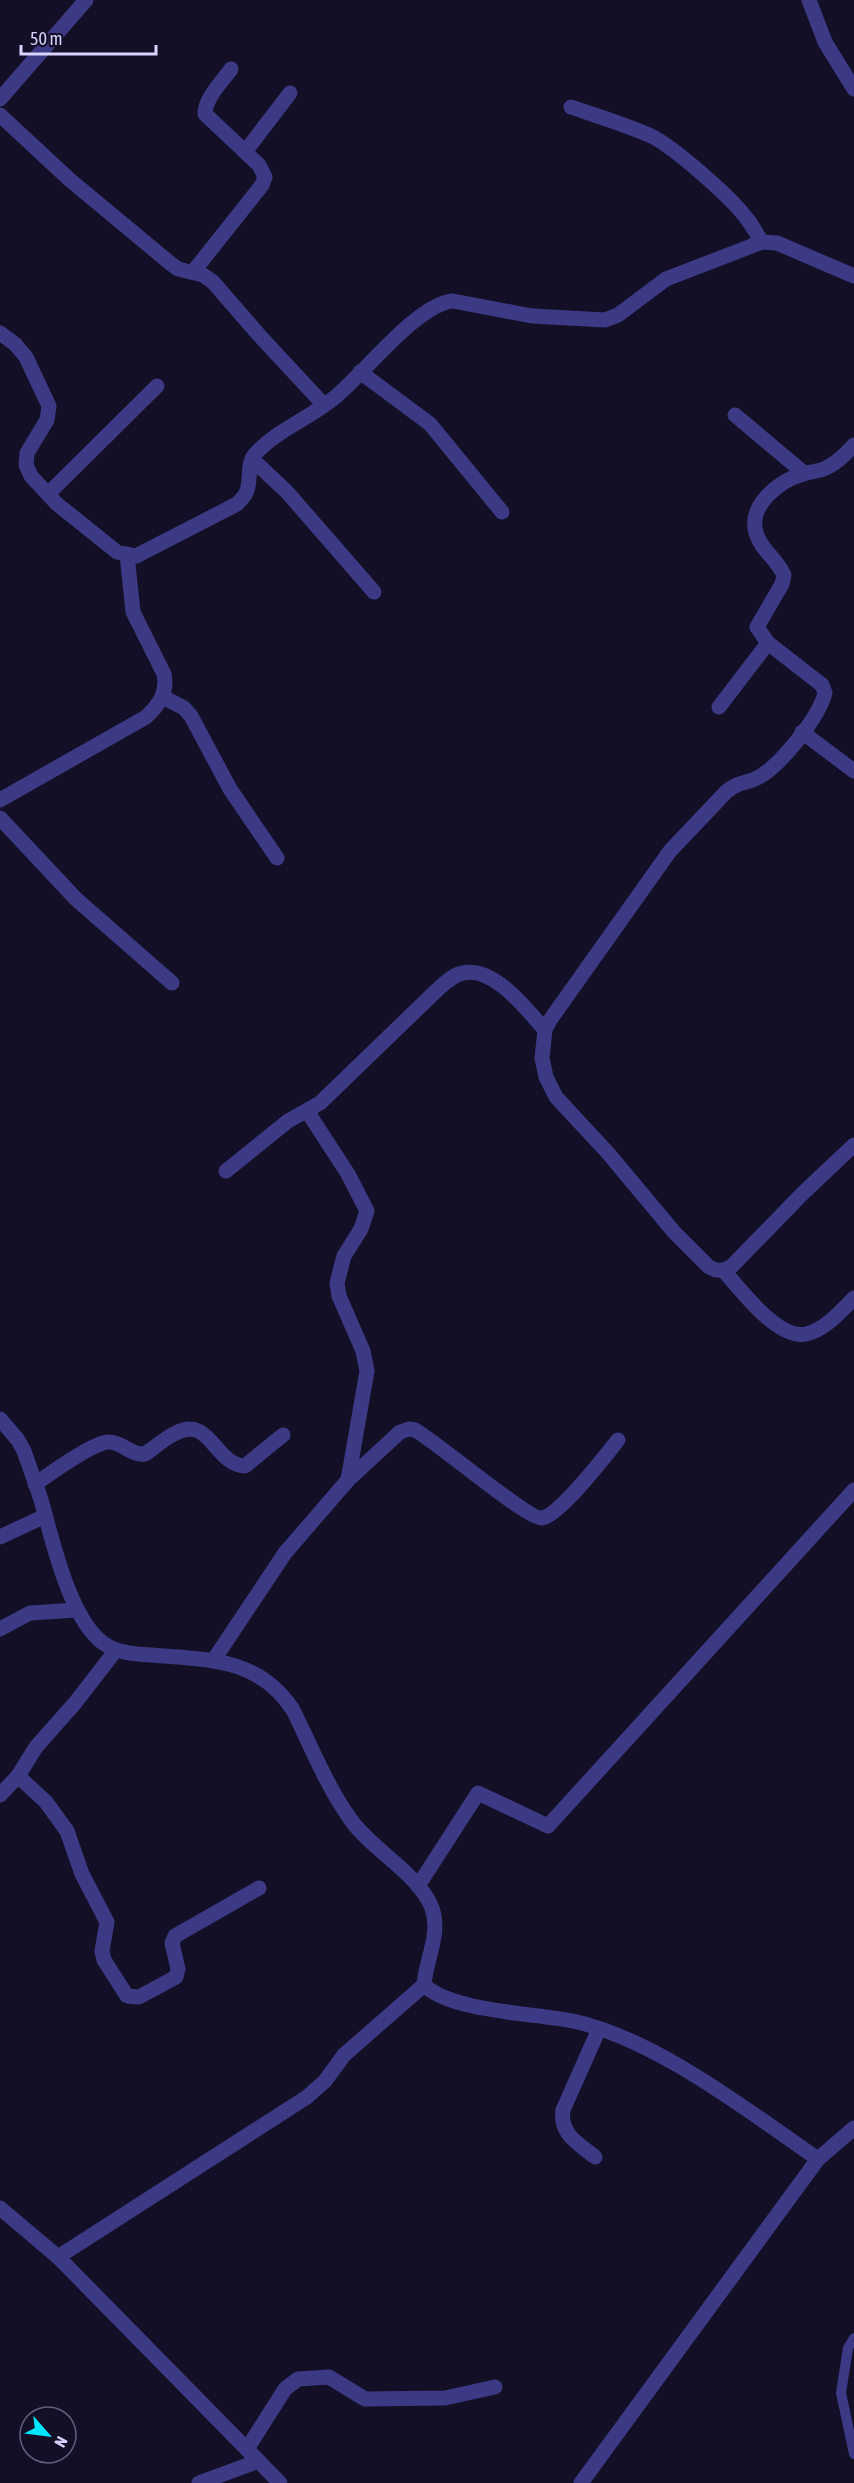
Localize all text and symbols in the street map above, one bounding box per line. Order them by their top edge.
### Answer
scale bar [21,18,156,56]
text: 50 m [30,28,62,49]
north arrow [18,2405,78,2465]
text: N [51,2434,71,2450]

